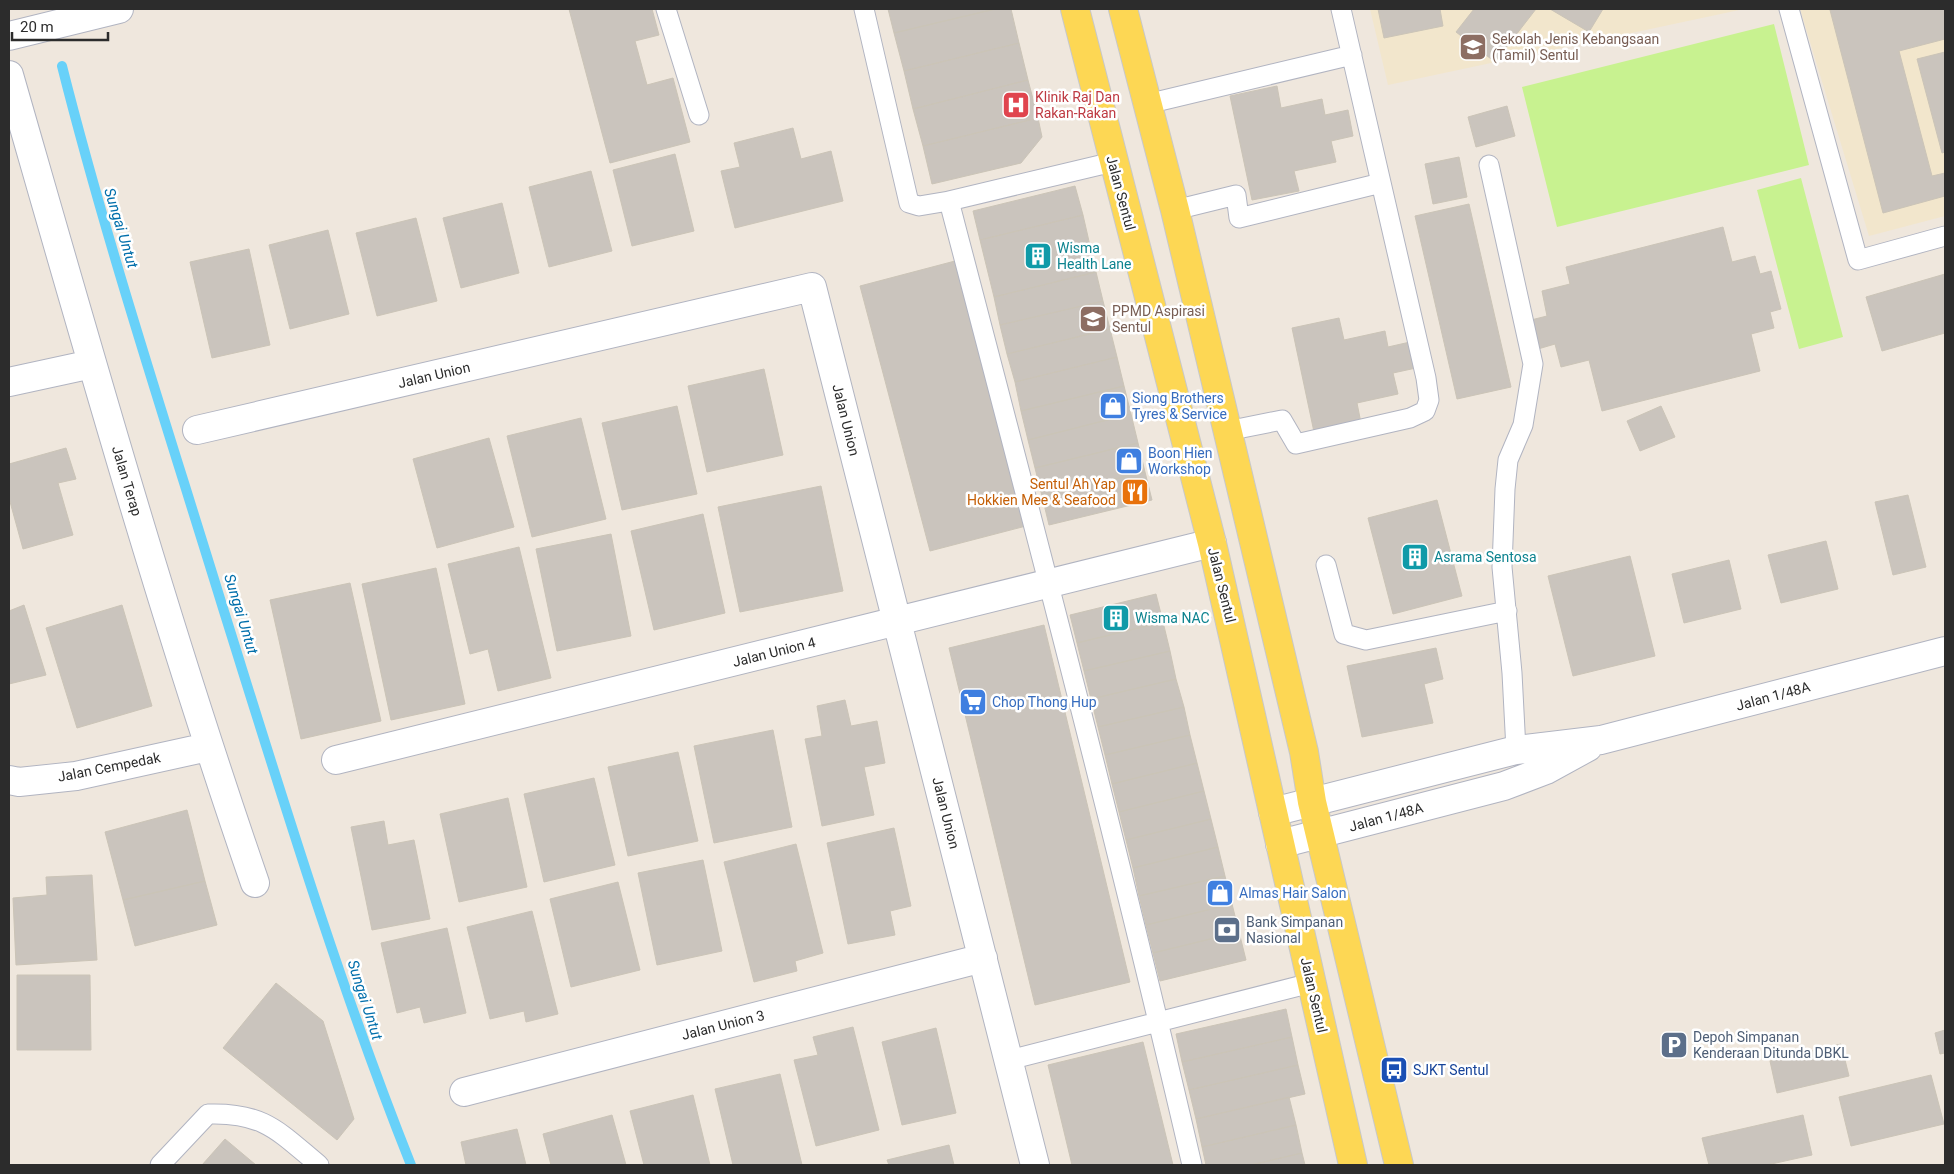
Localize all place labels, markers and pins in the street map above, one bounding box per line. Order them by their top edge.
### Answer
place label: Sekolah Jenis Kebangsaan (Tamil) Sentul [1492,31,1659,64]
school or university icon: Sekolah Jenis Kebangsaan (Tamil) Sentul [1458,32,1488,62]
place label: Klinik Raj Dan Rakan-Rakan [1035,89,1120,121]
hospital icon: Klinik Raj Dan Rakan-Rakan [1001,90,1031,120]
place label: Wisma Health Lane [1057,240,1132,272]
building icon: Wisma Health Lane [1023,241,1053,271]
place label: PPMD Aspirasi Sentul [1112,303,1205,335]
school or university icon: PPMD Aspirasi Sentul [1078,304,1108,334]
place label: Siong Brothers Tyres & Service [1132,390,1227,422]
shop icon: Siong Brothers Tyres & Service [1098,391,1128,421]
place label: Boon Hien Workshop [1148,445,1212,477]
shop icon: Boon Hien Workshop [1114,446,1144,476]
place label: Sentul Ah Yap Hokkien Mee & Seafood [967,476,1116,508]
restaurant icon: Sentul Ah Yap Hokkien Mee & Seafood [1120,477,1150,507]
building icon: Asrama Sentosa [1400,542,1430,572]
place label: Asrama Sentosa [1434,549,1537,565]
building icon: Wisma NAC [1101,603,1131,633]
place label: Wisma NAC [1135,610,1210,626]
supermarket icon: Chop Thong Hup [958,687,988,717]
place label: Chop Thong Hup [992,694,1097,710]
shop icon: Almas Hair Salon [1205,878,1235,908]
place label: Almas Hair Salon [1239,885,1346,901]
place label: Bank Simpanan Nasional [1246,914,1343,946]
bank icon: Bank Simpanan Nasional [1212,915,1242,945]
place label: Depoh Simpanan Kenderaan Ditunda DBKL [1693,1029,1849,1061]
parking icon: Depoh Simpanan Kenderaan Ditunda DBKL [1659,1030,1689,1060]
bus stop icon: SJKT Sentul [1379,1055,1409,1085]
place label: SJKT Sentul [1413,1062,1489,1078]

